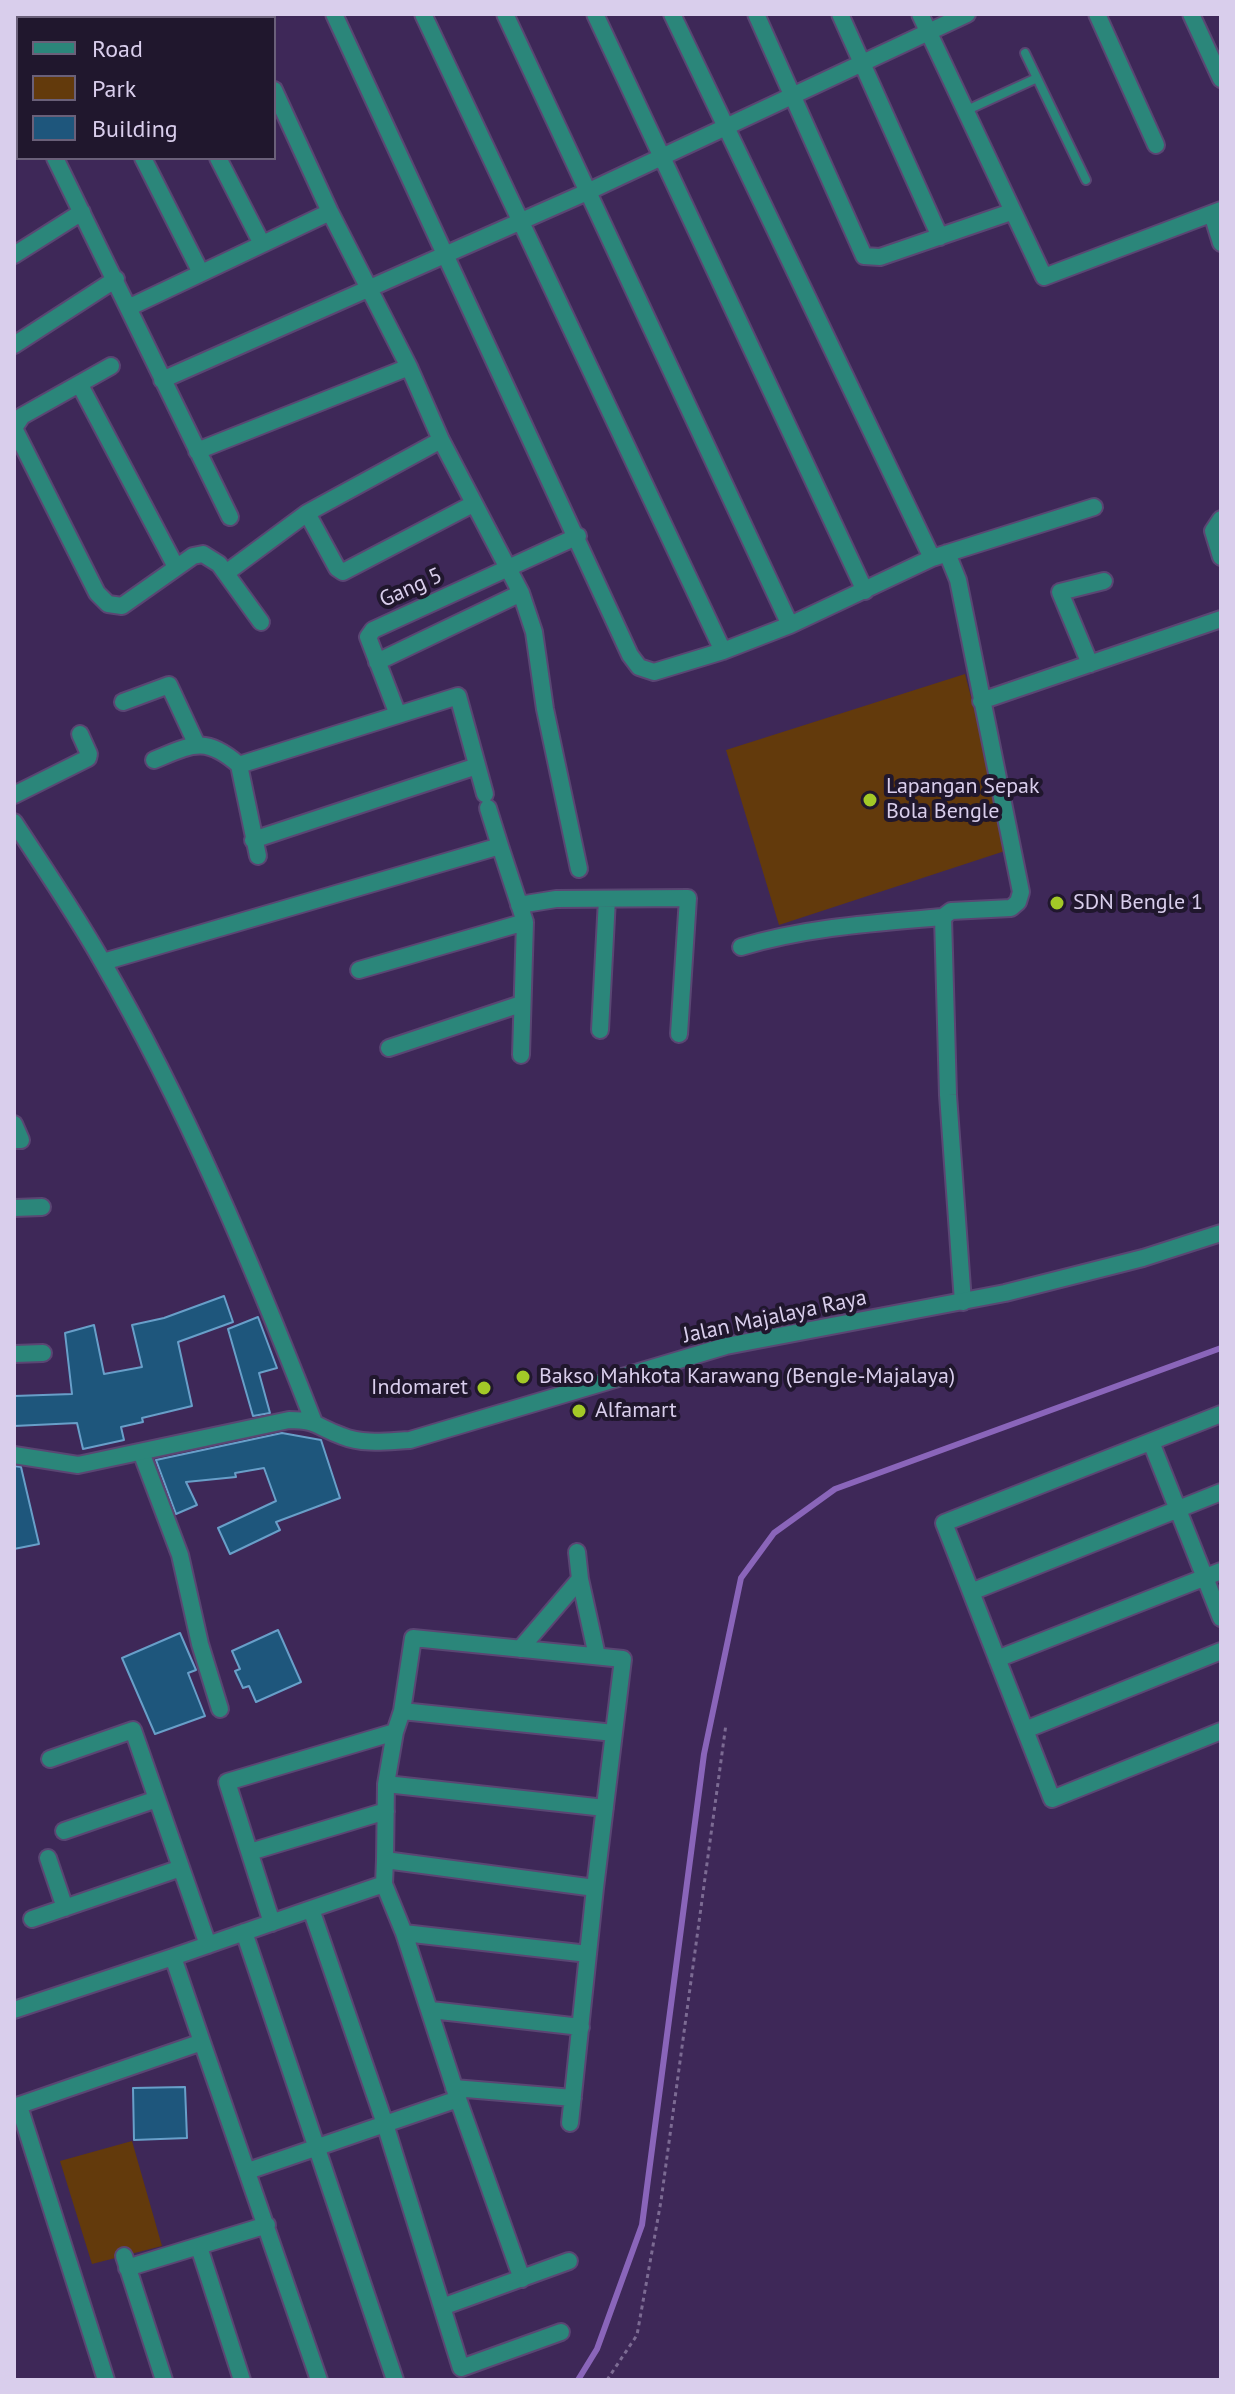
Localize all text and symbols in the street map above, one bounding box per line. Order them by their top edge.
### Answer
legend [16,16,276,160]
text: Road [92,33,143,64]
text: Park [92,73,136,104]
text: Building [92,113,178,144]
street label: Gang 5 [375,563,447,613]
place label: Lapangan Sepak Bola Bengle [886,774,1040,826]
marker: Lapangan Sepak Bola Bengle [861,791,879,809]
place label: SDN Bengle 1 [1073,890,1203,916]
marker: SDN Bengle 1 [1048,894,1066,912]
street label: Jalan Majalaya Raya [681,1285,869,1349]
place label: Bakso Mahkota Karawang (Bengle-Majalaya) [539,1364,955,1390]
marker: Bakso Mahkota Karawang (Bengle-Majalaya) [514,1368,532,1386]
place label: Indomaret [371,1375,468,1401]
marker: Indomaret [475,1379,493,1397]
place label: Alfamart [595,1398,677,1424]
marker: Alfamart [570,1402,588,1420]

